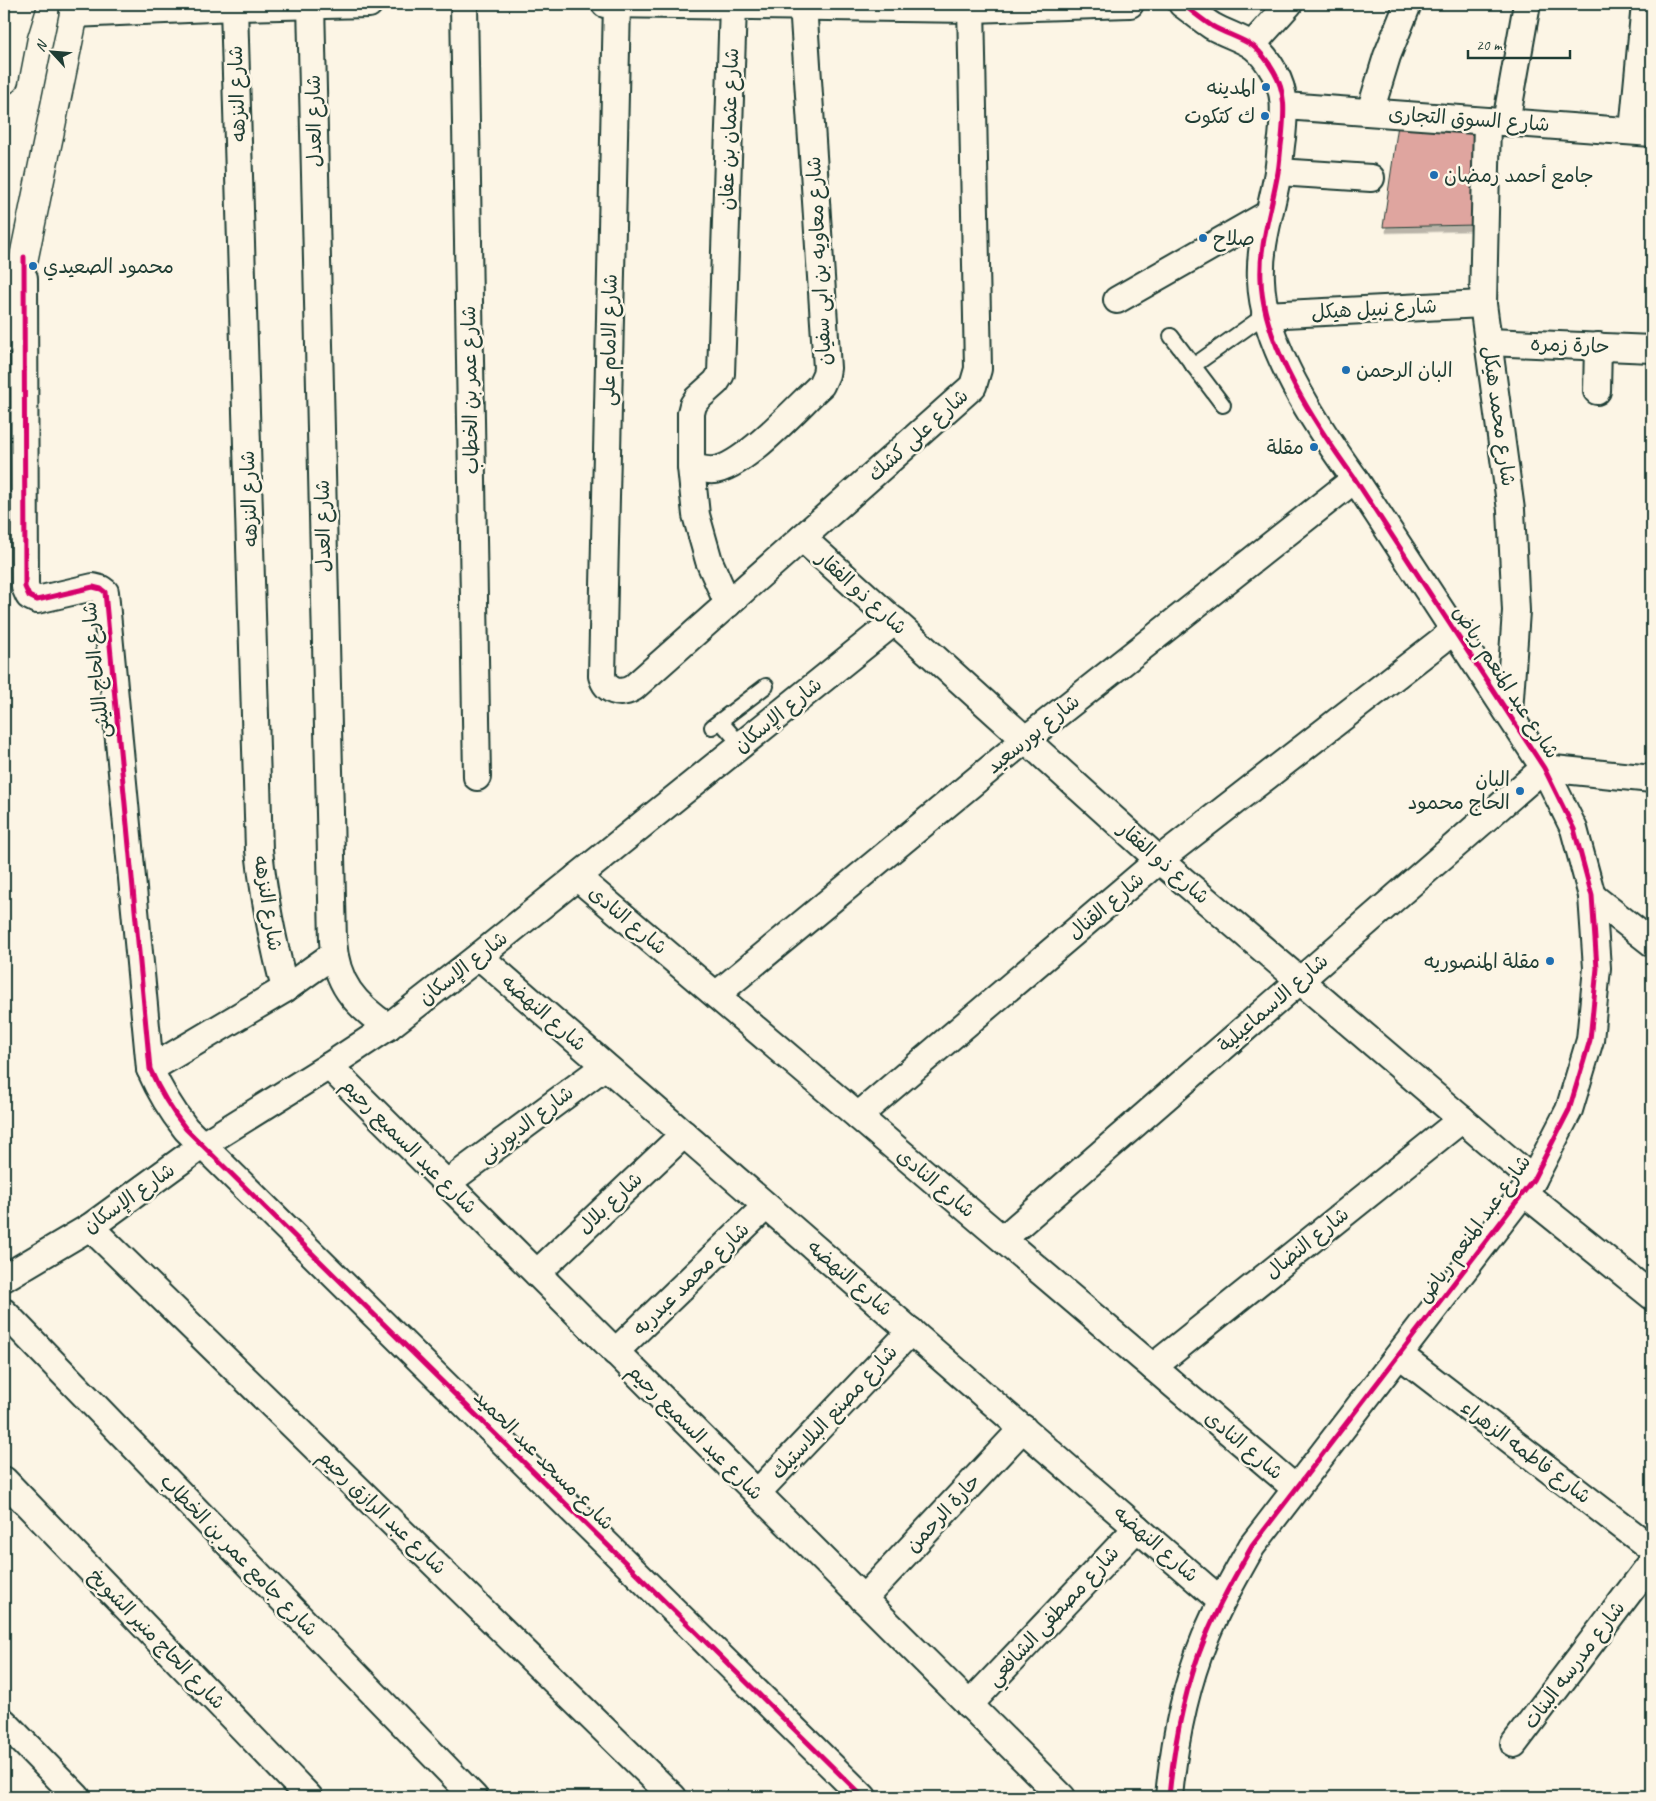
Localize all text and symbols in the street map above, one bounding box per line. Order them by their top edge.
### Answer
north arrow [28,28,78,78]
scale bar [1468,28,1571,60]
text: 20 m [1476,36,1503,55]
text: N [31,37,51,54]
street label: شارع النزهه [223,45,252,143]
street label: شارع عثمان بن عفان [714,47,745,211]
street label: شارع العدل [301,74,328,168]
place label: المدينه [1207,75,1256,100]
marker: المدينه [1260,81,1272,93]
street label: شارع السوق التجارى [1387,101,1550,138]
place label: ك كتكوت [1184,104,1255,129]
marker: ك كتكوت [1259,110,1271,122]
street label: شارع معاويه بن ابى سفيان [801,156,838,366]
place label: جامع أحمد رمضان [1444,163,1594,190]
marker: جامع أحمد رمضان [1428,169,1440,181]
place label: صلاح [1213,226,1255,252]
marker: صلاح [1197,232,1209,244]
place label: محمود الصعيدي [43,254,174,281]
marker: محمود الصعيدي [27,260,39,272]
street label: شارع الامام على [595,274,625,406]
street label: شارع نبيل هيكل [1311,293,1438,326]
street label: شارع عمر بن الخطاب [456,305,485,475]
street label: حارة زمره [1530,331,1610,359]
street label: شارع محمد هيكل [1476,344,1521,488]
place label: البان الرحمن [1356,358,1453,383]
marker: البان الرحمن [1340,364,1352,376]
street label: شارع على كشك [862,383,974,488]
place label: مقلة [1267,435,1304,460]
marker: مقلة [1308,441,1320,453]
street label: شارع النزهه [235,450,264,548]
street label: شارع العدل [310,479,337,573]
street label: شارع ذو الفقار [810,545,912,641]
street label: شارع الحاج الليثى [76,600,117,739]
street label: شارع عبد المنعم رياض [1446,601,1565,764]
street label: شارع الإسكان [729,672,828,759]
street label: شارع بورسعيد [981,689,1085,780]
place label: البان الحاج محمود [1408,767,1510,816]
marker: البان الحاج محمود [1514,785,1526,797]
street label: شارع ذو الفقار [1111,815,1215,910]
street label: شارع النزهه [247,853,288,953]
street label: شارع القنال [1063,867,1150,946]
street label: شارع النادى [583,880,672,961]
street label: شارع الإسكان [413,925,513,1011]
street label: شارع الاسماعيلية [1213,948,1334,1059]
place label: مقلة المنصوريه [1424,949,1540,974]
marker: مقلة المنصوريه [1544,955,1556,967]
street label: شارع النهضه [496,969,592,1057]
street label: شارع عبد السميع رحيم [334,1073,482,1221]
street label: شارع الدبورنى [474,1080,579,1169]
street label: شارع النادى [891,1143,980,1224]
street label: شارع عبد المنعم رياض [1412,1150,1538,1309]
street label: شارع الإسكان [78,1157,180,1240]
street label: شارع بلال [572,1167,648,1240]
street label: شارع النضال [1260,1201,1355,1285]
street label: شارع محمد عبدربه [628,1217,755,1342]
street label: شارع النهضه [802,1234,898,1322]
street label: شارع مصنع البلاستيك [765,1340,904,1486]
street label: شارع عبد السميع رحيم [620,1359,768,1507]
street label: شارع مسجد عبد الحميد [468,1385,619,1536]
street label: شارع فاطمه الزهراء [1455,1395,1596,1510]
street label: شارع النادى [1199,1405,1288,1486]
street label: شارع عبد الرازق رحيم [310,1444,452,1582]
street label: حارة الرحمن [900,1468,986,1558]
street label: شارع جامع عمر بن الخطاب [153,1469,323,1643]
street label: شارع النهضه [1108,1500,1204,1588]
street label: شارع مصطفى الشافعي [981,1541,1128,1695]
street label: شارع الحاج منير الشويخ [83,1563,231,1715]
street label: شارع مدرسه البنات [1518,1596,1631,1735]

